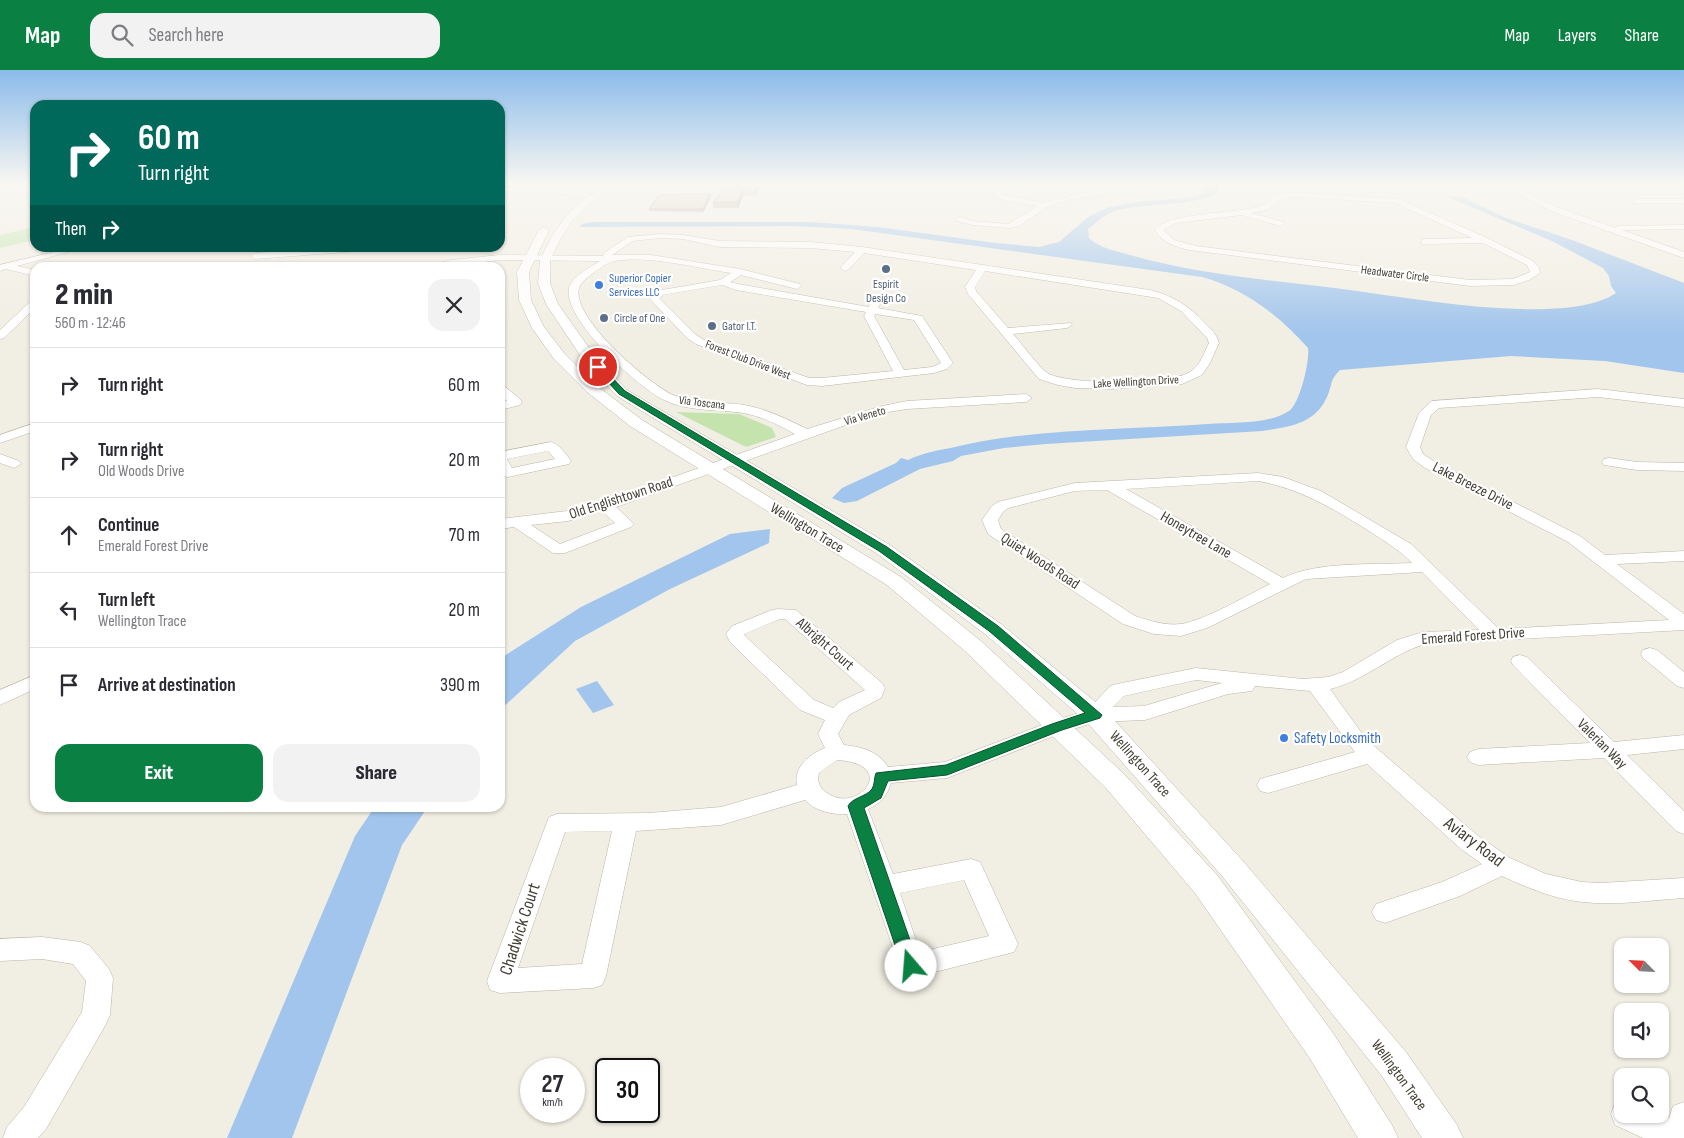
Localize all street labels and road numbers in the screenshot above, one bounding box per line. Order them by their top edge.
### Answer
street label: Headwater Circle [1360,262,1430,286]
street label: Forest Club Drive West [703,337,793,383]
street label: Lake Wellington Drive [1093,372,1179,392]
street label: Via Toscana [678,393,726,413]
street label: Via Veneto [843,403,888,429]
street label: Lake Breeze Drive [1430,458,1516,514]
street label: Old Englishtown Road [567,472,675,524]
street label: Wellington Trace [767,499,847,557]
street label: Honeytree Lane [1157,507,1235,563]
street label: Quiet Woods Road [997,528,1083,594]
street label: Albright Court [791,613,858,675]
street label: Emerald Forest Drive [1421,623,1525,649]
street label: Valerian Way [1573,715,1631,773]
street label: Wellington Trace [1105,727,1175,801]
street label: Aviary Road [1439,812,1508,871]
street label: Chadwick Court [495,880,545,978]
street label: Wellington Trace [1367,1036,1431,1114]

